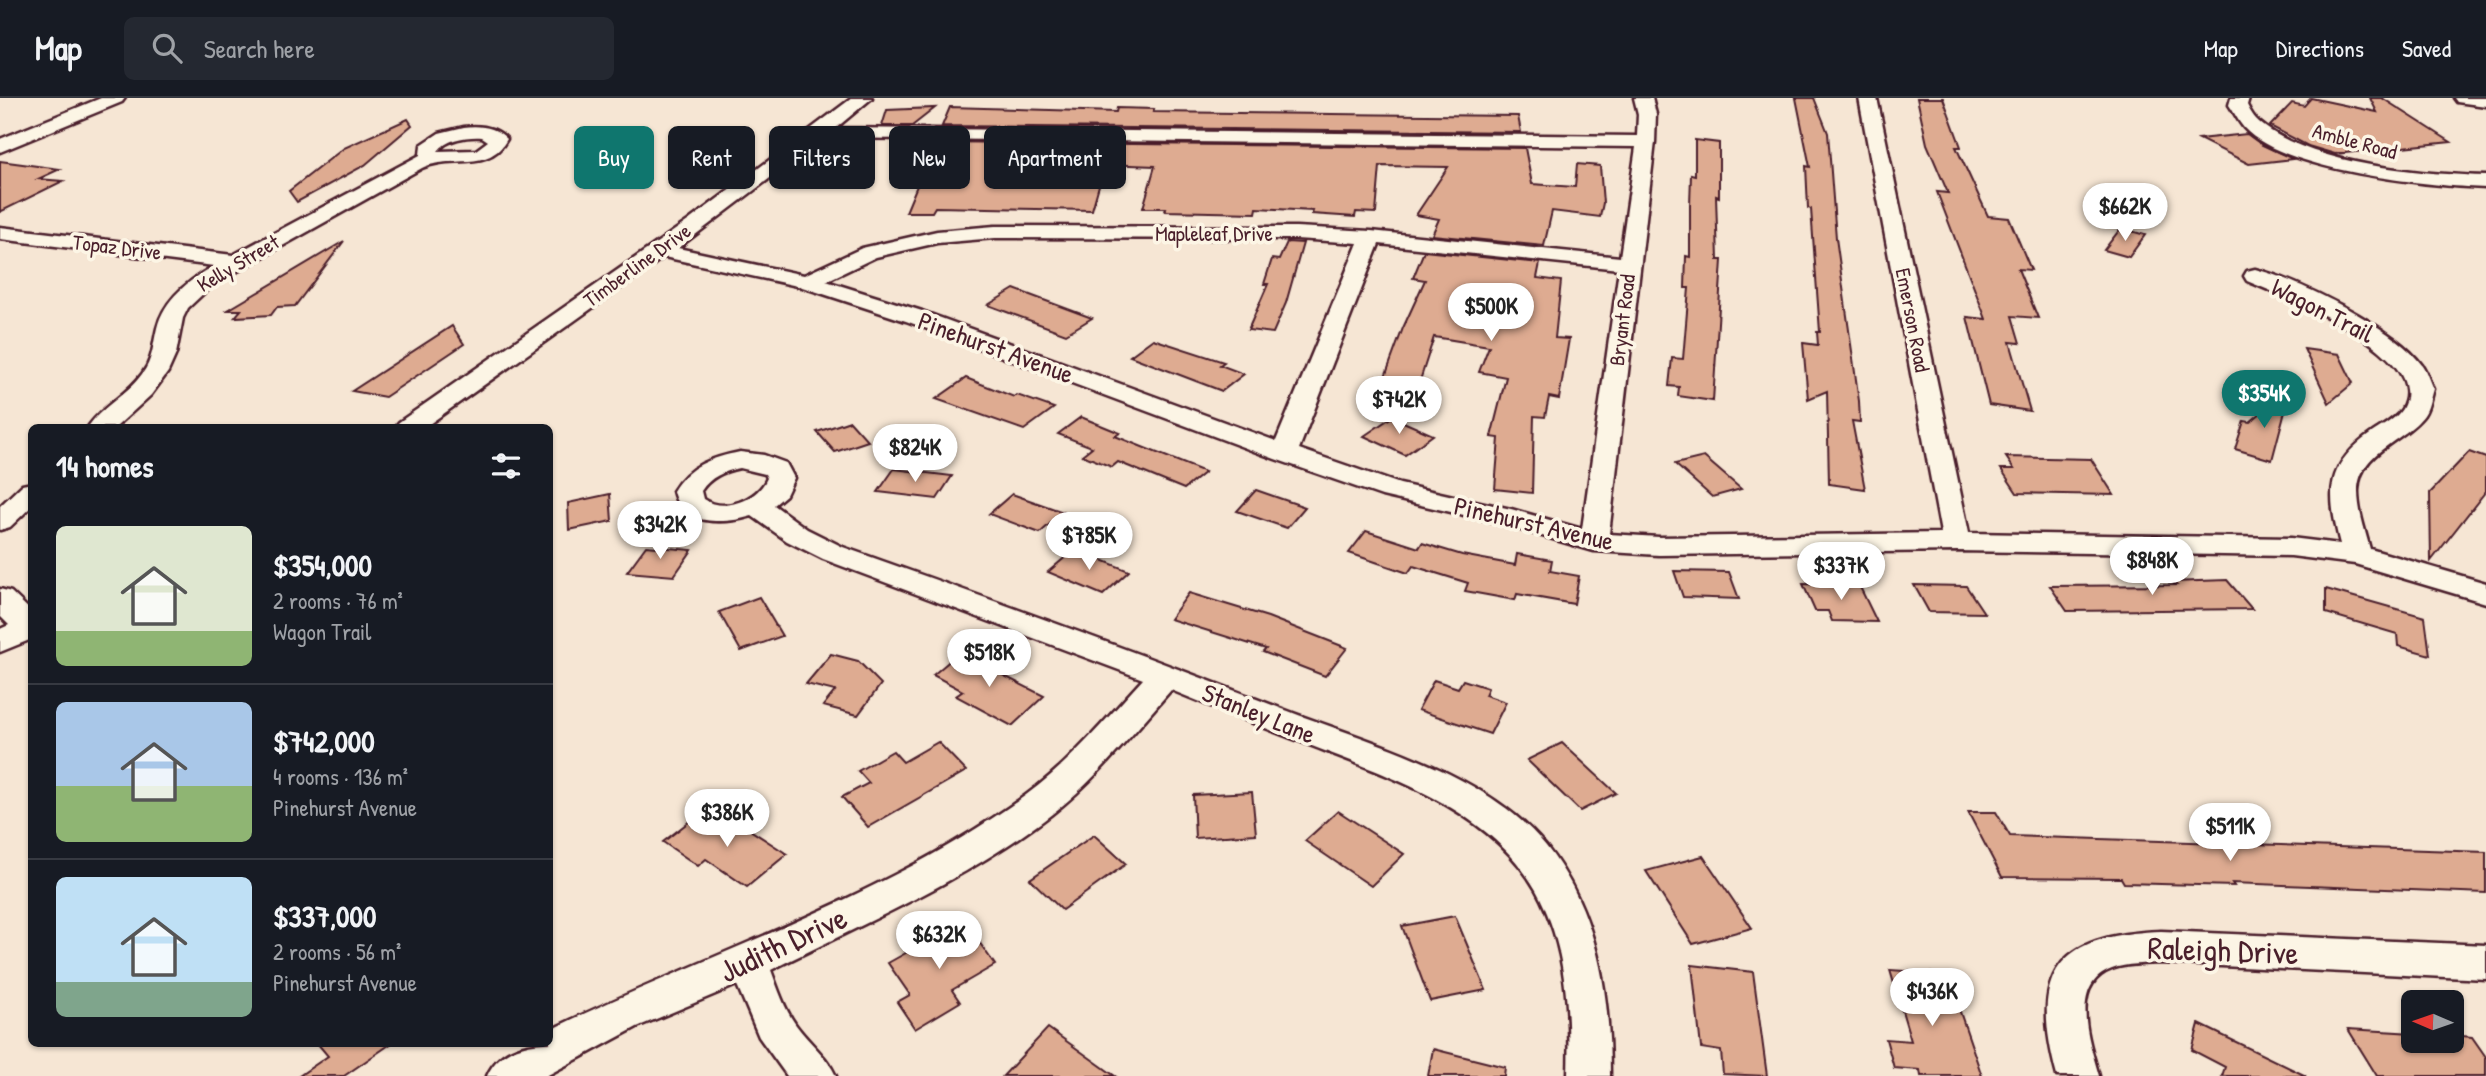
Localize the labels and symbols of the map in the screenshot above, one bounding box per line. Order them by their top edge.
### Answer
street label: Amble Road [2310,116,2400,166]
pin: $662K [2076,184,2174,243]
street label: Timberline Drive [577,216,697,314]
street label: Mapleleaf Drive [1155,219,1273,248]
street label: Topaz Drive [71,227,163,267]
street label: Kelly Street [192,227,285,299]
street label: Emerson Road [1889,266,1937,374]
street label: Wagon Trail [2266,269,2381,351]
street label: Bryant Road [1602,273,1642,367]
pin: $500K [1442,284,1540,343]
street label: Pinehurst Avenue [914,303,1078,391]
pin: $354K [2215,370,2313,430]
pin: $742K [1350,376,1448,436]
pin: $824K [866,424,964,484]
street label: Pinehurst Avenue [1451,488,1617,558]
pin: $342K [611,502,709,561]
pin: $785K [1040,512,1138,572]
pin: $848K [2103,538,2201,597]
pin: $337K [1792,542,1890,602]
pin: $518K [940,630,1038,689]
street label: Stanley Lane [1197,674,1321,752]
pin: $386K [678,790,776,849]
pin: $511K [2181,804,2279,863]
street label: Judith Drive [712,896,854,992]
pin: $632K [890,912,988,971]
street label: Raleigh Drive [2147,926,2299,974]
pin: $436K [1883,968,1981,1028]
north arrow [2401,990,2464,1054]

